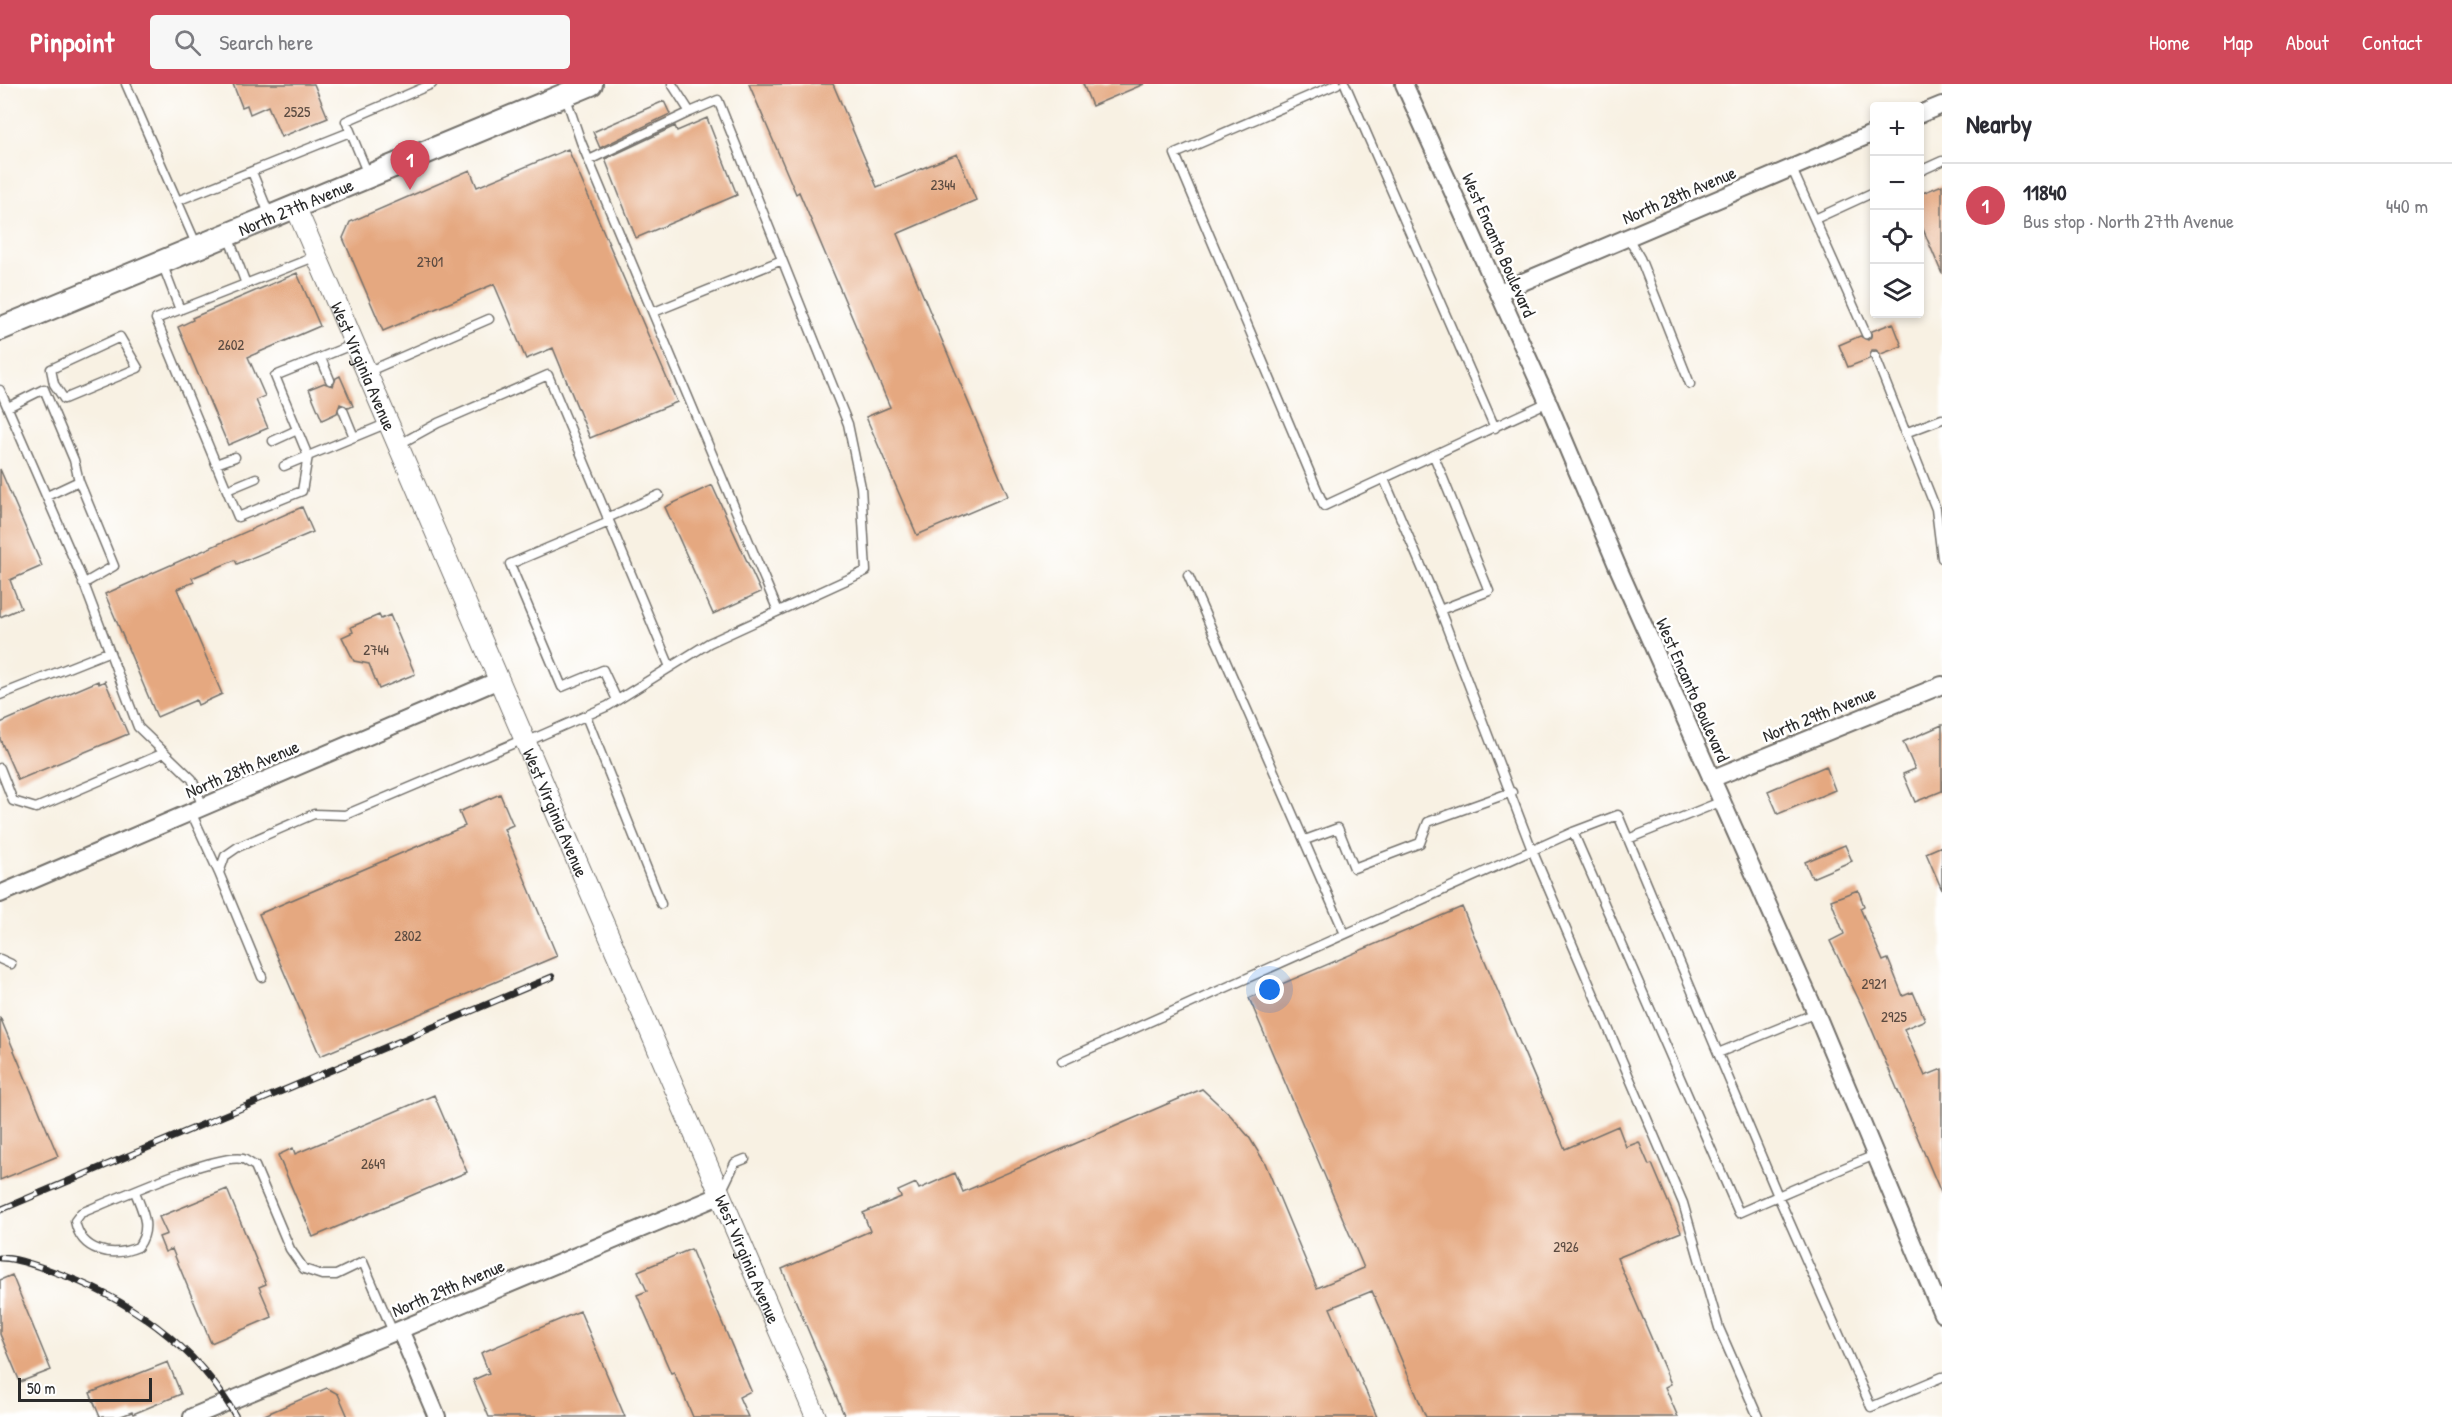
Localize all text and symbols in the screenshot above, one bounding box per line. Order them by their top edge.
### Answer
search box [150,15,570,69]
text: Pinpoint [30,23,114,61]
icon: search [171,26,204,59]
text: Search here [219,27,313,57]
text: Home [2149,28,2190,57]
text: Map [2223,28,2253,57]
text: About [2286,28,2329,57]
text: Contact [2362,28,2422,57]
house number: 2525 [284,101,311,122]
map controls [1870,102,1924,318]
button: + [1870,102,1924,156]
text: Nearby [1966,106,2032,141]
pin: 1 [390,141,430,190]
button: − [1870,156,1924,210]
street label: North 28th Avenue [1618,160,1740,230]
street label: West Encanto Boulevard [1456,169,1542,321]
street label: North 27th Avenue [234,171,357,241]
house number: 2344 [931,174,956,195]
text: 11840 [2023,177,2067,207]
text: 1 [1982,192,1989,219]
text: 440 m [2386,192,2428,219]
text: Bus stop · North 27th Avenue [2023,207,2234,234]
button: locate [1870,210,1924,264]
house number: 2701 [417,251,443,272]
button: layers [1870,264,1924,318]
street label: West Virginia Avenue [325,298,403,434]
house number: 2602 [218,334,244,355]
street label: West Encanto Boulevard [1650,614,1736,766]
house number: 2744 [363,639,389,660]
street label: North 29th Avenue [1759,680,1879,748]
street label: North 28th Avenue [181,734,303,804]
street label: West Virginia Avenue [517,744,595,881]
house number: 2802 [394,925,422,946]
house number: 2921 [1862,973,1887,994]
your location [1255,975,1284,1004]
house number: 2925 [1881,1006,1908,1027]
house number: 2649 [361,1153,386,1174]
street label: West Virginia Avenue [709,1191,787,1327]
house number: 2926 [1553,1236,1579,1257]
street label: North 29th Avenue [388,1253,508,1323]
scale bar [18,1375,152,1402]
text: 50 m [27,1377,56,1399]

